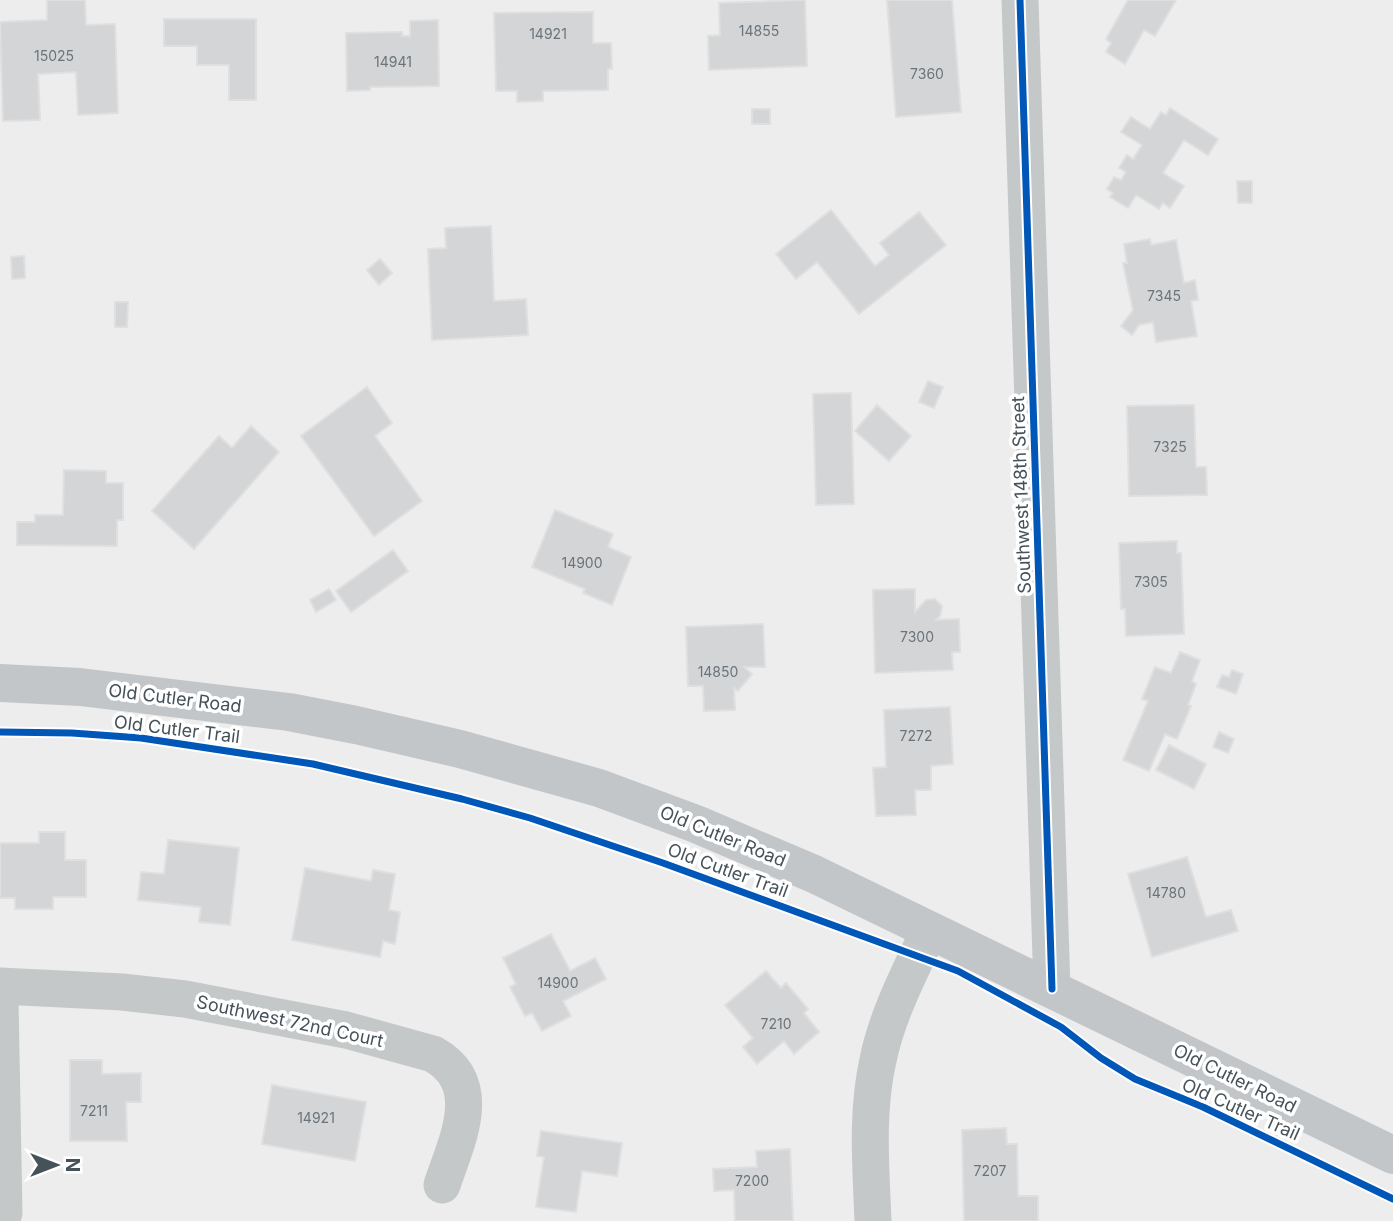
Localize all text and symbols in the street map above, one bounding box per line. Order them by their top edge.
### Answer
house number: 14855 [739,22,779,39]
house number: 14921 [529,25,567,42]
house number: 15025 [34,47,74,64]
house number: 14941 [374,53,412,70]
house number: 7360 [910,65,944,82]
house number: 7345 [1147,287,1181,304]
street label: Southwest 148th Street [1007,396,1035,594]
house number: 7325 [1153,438,1187,455]
house number: 14900 [561,554,603,571]
house number: 7305 [1134,573,1168,590]
house number: 7300 [900,628,934,645]
house number: 14850 [698,663,738,680]
street label: Old Cutler Road [107,679,243,717]
street label: Old Cutler Trail [113,711,241,747]
house number: 7272 [900,727,932,744]
street label: Old Cutler Road [657,801,789,871]
street label: Old Cutler Trail [665,838,791,902]
house number: 14780 [1146,884,1186,901]
house number: 14900 [537,974,579,991]
street label: Southwest 72nd Court [195,991,385,1051]
house number: 7210 [761,1015,792,1032]
street label: Old Cutler Road [1170,1039,1300,1117]
street label: Old Cutler Trail [1179,1074,1303,1144]
house number: 7211 [80,1102,108,1119]
house number: 14921 [297,1109,335,1126]
north arrow [21,1130,91,1200]
text: N [61,1158,84,1172]
house number: 7207 [974,1162,1007,1179]
house number: 7200 [735,1172,769,1189]

